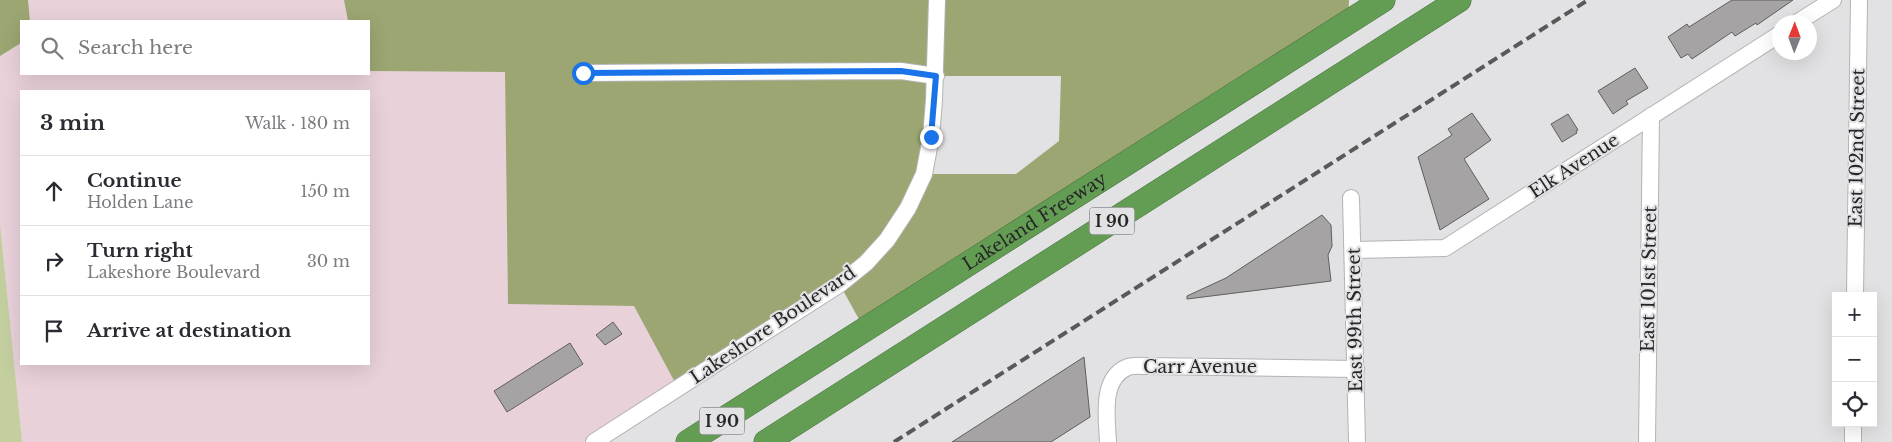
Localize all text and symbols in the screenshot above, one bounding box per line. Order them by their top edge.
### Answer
north arrow [1772,15,1817,60]
search box [20,20,370,75]
icon: search [38,34,66,62]
text: Search here [78,36,193,59]
route start [572,62,595,85]
street label: East 102nd Street [1845,68,1869,228]
text: 3 min [40,110,105,136]
text: Walk · 180 m [245,113,350,133]
route end [920,126,943,149]
street label: Elk Avenue [1525,129,1623,203]
street label: Lakeland Freeway [959,167,1111,275]
text: Continue [87,169,182,192]
icon: ahead [40,177,68,205]
text: 150 m [301,181,350,201]
text: Holden Lane [87,192,193,212]
street label: East 101st Street [1637,205,1661,352]
road number: I 90 [1090,208,1134,235]
text: Turn right [87,239,193,262]
icon: right [40,247,68,275]
street label: East 99th Street [1343,247,1367,393]
text: 30 m [307,251,350,271]
street label: Lakeshore Boulevard [686,261,860,389]
text: Lakeshore Boulevard [87,262,260,282]
map controls [1832,292,1877,427]
button: + [1832,292,1877,337]
icon: arrive [40,317,68,345]
text: Arrive at destination [87,319,291,342]
button: − [1832,337,1877,382]
street label: Carr Avenue [1143,356,1257,378]
button: locate [1832,382,1877,427]
road number: I 90 [700,408,744,434]

